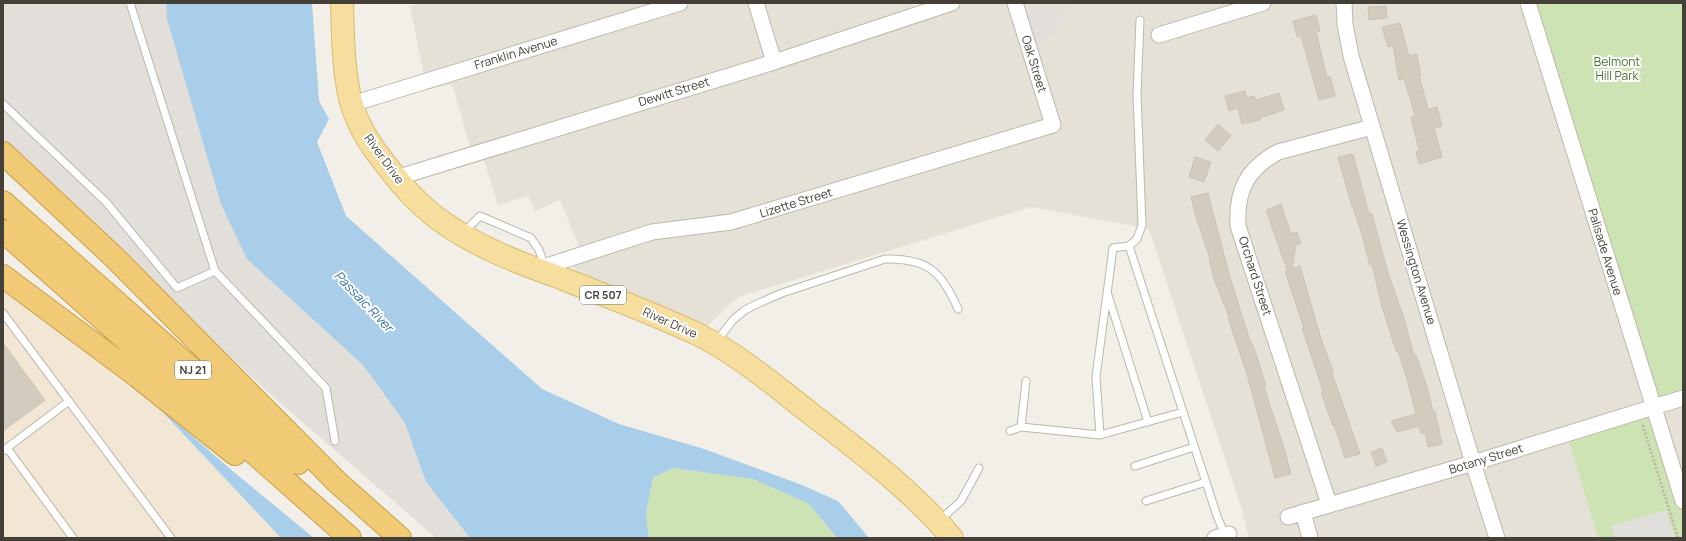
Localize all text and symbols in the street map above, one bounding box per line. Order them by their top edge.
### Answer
street label: Franklin Avenue [472,32,560,73]
street label: Oak Street [1018,33,1051,95]
park label: Belmont Hill Park [1594,53,1640,84]
street label: Dewitt Street [636,73,712,110]
street label: River Drive [360,130,408,187]
street label: Lizette Street [757,183,835,222]
street label: Palisade Avenue [1584,206,1627,297]
street label: Wessington Avenue [1392,217,1441,327]
street label: Orchard Street [1235,234,1276,318]
water label: Passaic River [330,267,399,337]
road number: CR 507 [580,286,626,304]
street label: River Drive [640,303,700,342]
road number: NJ 21 [175,361,211,379]
street label: Botany Street [1447,439,1525,478]

